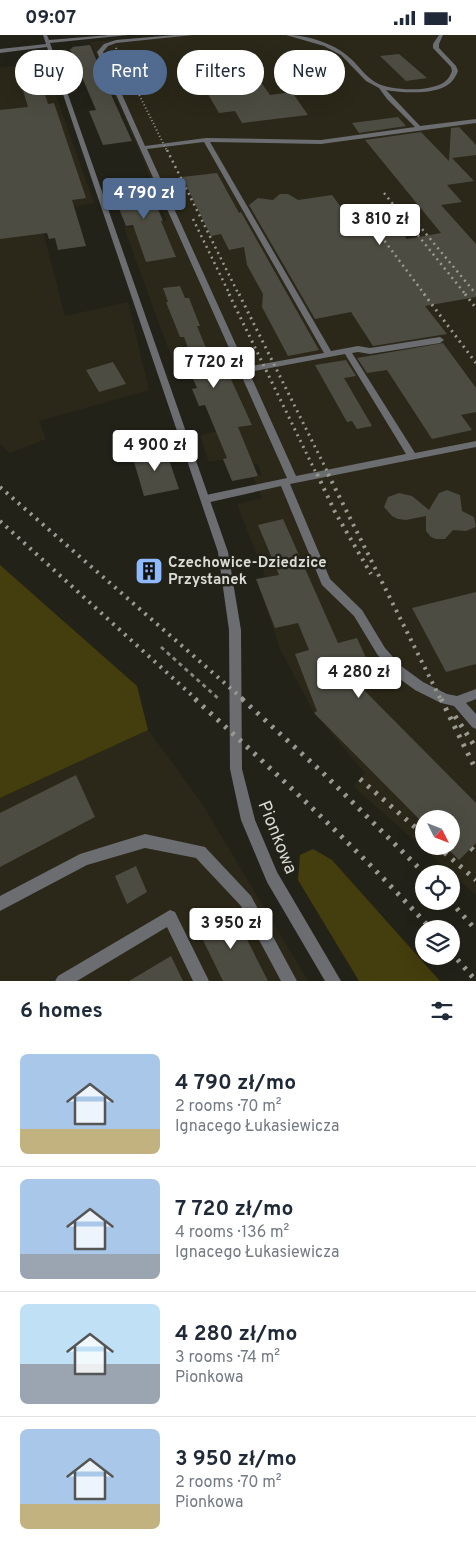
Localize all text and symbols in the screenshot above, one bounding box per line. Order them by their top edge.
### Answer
text: 09:07 [25,6,76,30]
chip: Buy [15,50,83,95]
chip: Rent [93,50,167,95]
chip: Filters [177,50,264,95]
chip: New [274,50,345,95]
pin: 4 790 zł [92,177,196,220]
text: 4 790 zł [114,184,174,204]
pin: 3 810 zł [328,203,432,246]
text: 3 810 zł [351,210,409,230]
pin: 7 720 zł [162,347,266,389]
text: 7 720 zł [185,353,243,373]
pin: 4 900 zł [103,429,207,472]
text: 4 900 zł [124,436,186,456]
place label: Czechowice-Dziedzice Przystanek [168,554,327,590]
building icon: Czechowice-Dziedzice Przystanek [134,556,164,586]
pin: 4 280 zł [307,657,411,699]
text: 4 280 zł [328,663,390,683]
street label: Pionkowa [252,798,302,878]
north arrow [415,810,460,855]
map controls [415,810,460,965]
button: locate [415,865,460,910]
pin: 3 950 zł [179,907,283,950]
text: 3 950 zł [200,914,262,934]
button: layers [415,920,460,965]
icon: filters [428,997,456,1025]
text: 6 homes [20,998,103,1025]
text: 4 790 zł/mo [175,1070,296,1097]
icon: home [60,1074,120,1134]
text: 2 rooms · 70 m² [175,1097,282,1117]
text: Ignacego Łukasiewicza [175,1117,339,1137]
text: 7 720 zł/mo [175,1196,293,1223]
icon: home [60,1199,120,1259]
text: 4 rooms · 136 m² [175,1223,289,1243]
text: Ignacego Łukasiewicza [175,1243,339,1263]
text: 4 280 zł/mo [175,1321,297,1348]
icon: home [60,1324,120,1384]
text: 3 rooms · 74 m² [175,1348,280,1368]
text: Pionkowa [175,1368,243,1388]
text: 3 950 zł/mo [175,1446,297,1473]
icon: home [60,1449,120,1509]
text: 2 rooms · 70 m² [175,1473,282,1493]
text: Pionkowa [175,1493,243,1513]

